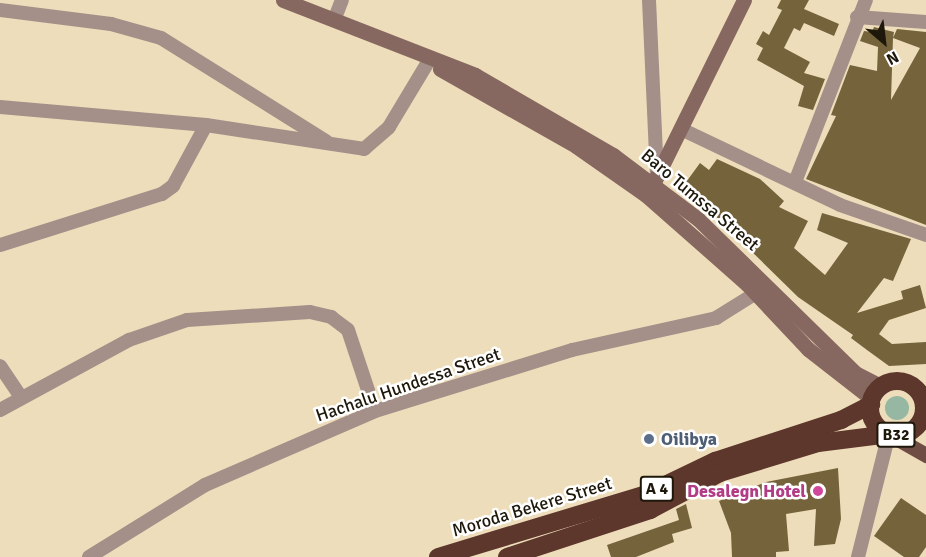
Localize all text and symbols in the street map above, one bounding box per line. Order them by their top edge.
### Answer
north arrow [854,12,914,72]
text: N [883,46,902,69]
street label: Baro Tumssa Street [637,145,763,255]
street label: Hachalu Hundessa Street [313,343,503,427]
road number: B32 [875,422,917,448]
place label: Oilibya [661,428,717,450]
marker: Oilibya [642,432,656,446]
street label: Moroda Bekere Street [450,472,614,542]
road number: A 4 [639,476,675,502]
place label: Desalegn Hotel [687,480,806,502]
marker: Desalegn Hotel [811,484,825,498]

